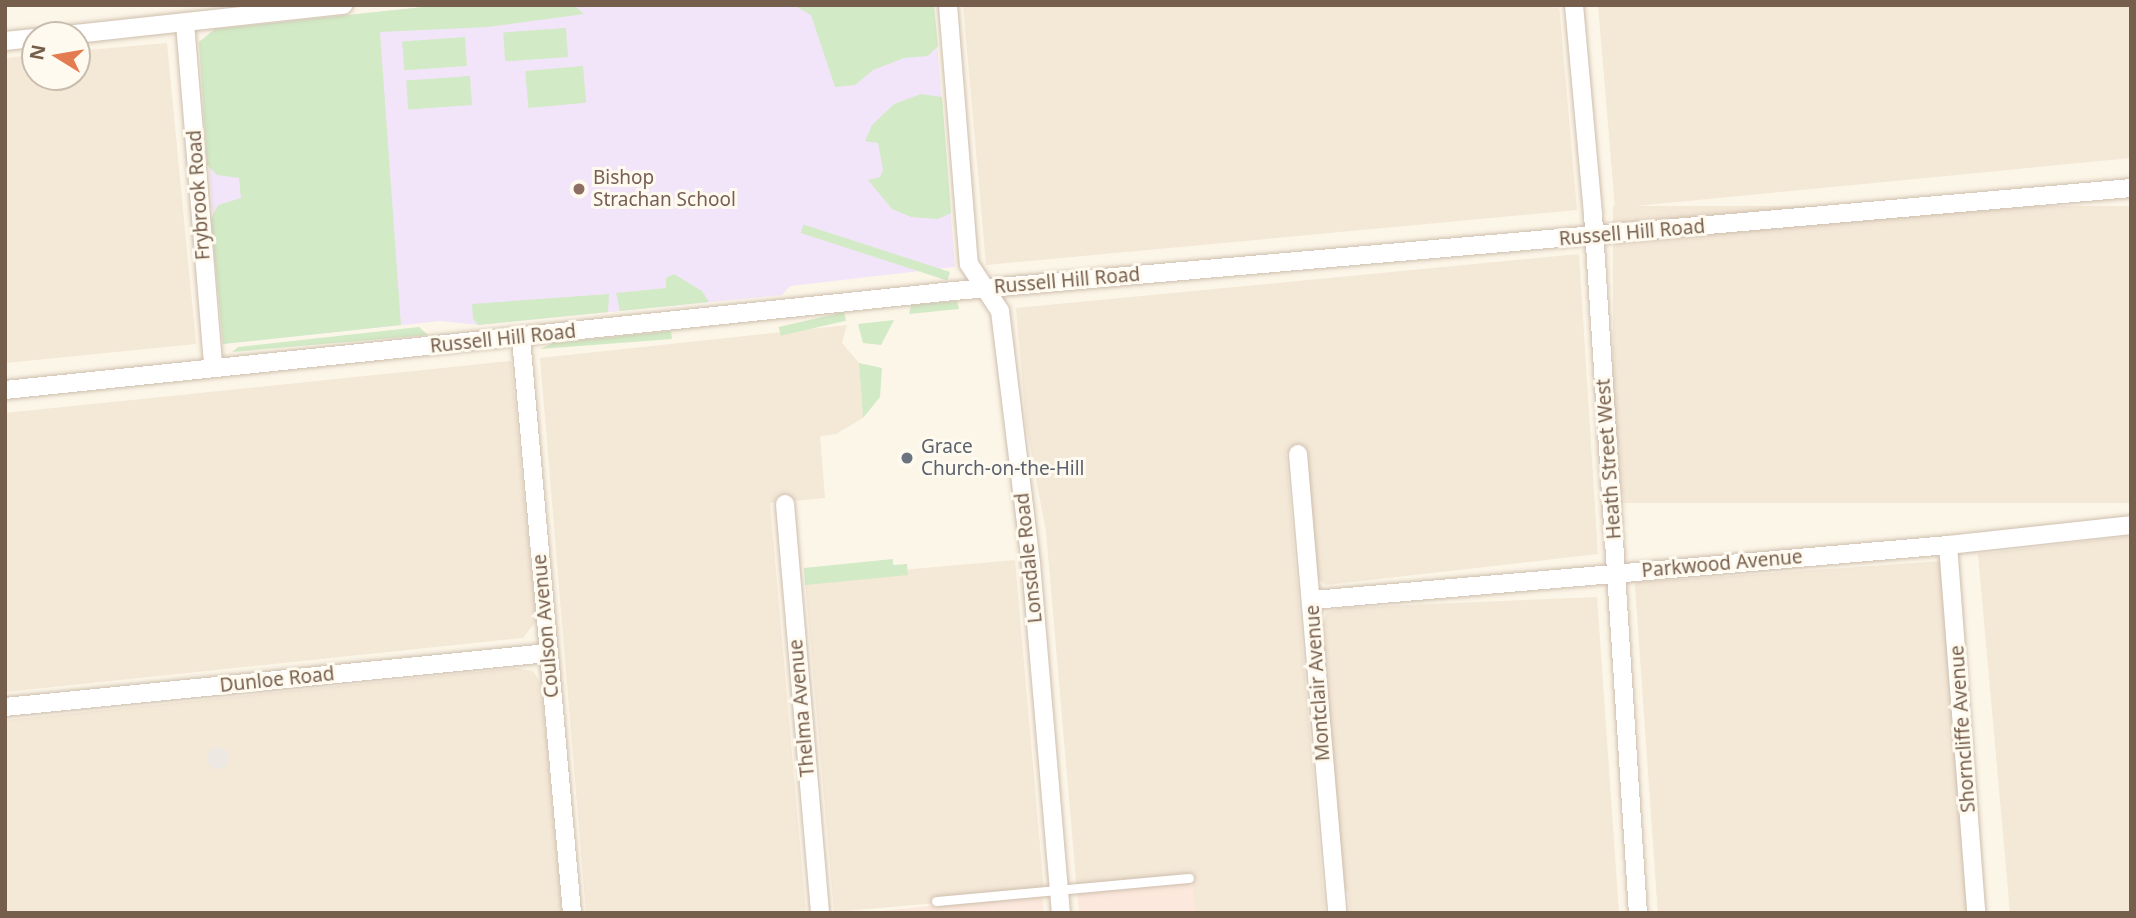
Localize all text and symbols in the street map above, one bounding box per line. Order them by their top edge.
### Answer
north arrow [21,21,91,91]
text: N [23,42,52,62]
street label: Frybrook Road [183,129,215,261]
place label: Bishop Strachan School [593,167,736,211]
marker: Bishop Strachan School [571,181,587,197]
street label: Russell Hill Road [1558,215,1706,251]
street label: Russell Hill Road [993,263,1141,299]
street label: Russell Hill Road [429,320,577,358]
street label: Heath Street West [1592,378,1626,540]
place label: Grace Church-on-the-Hill [921,436,1085,480]
marker: Grace Church-on-the-Hill [899,450,915,466]
street label: Lonsdale Road [1011,492,1047,624]
street label: Parkwood Avenue [1641,546,1803,582]
street label: Coulson Avenue [528,553,564,699]
street label: Montclair Avenue [1301,604,1335,762]
street label: Thelma Avenue [785,638,819,778]
street label: Shorncliffe Avenue [1946,645,1980,813]
street label: Dunloe Road [219,663,335,697]

